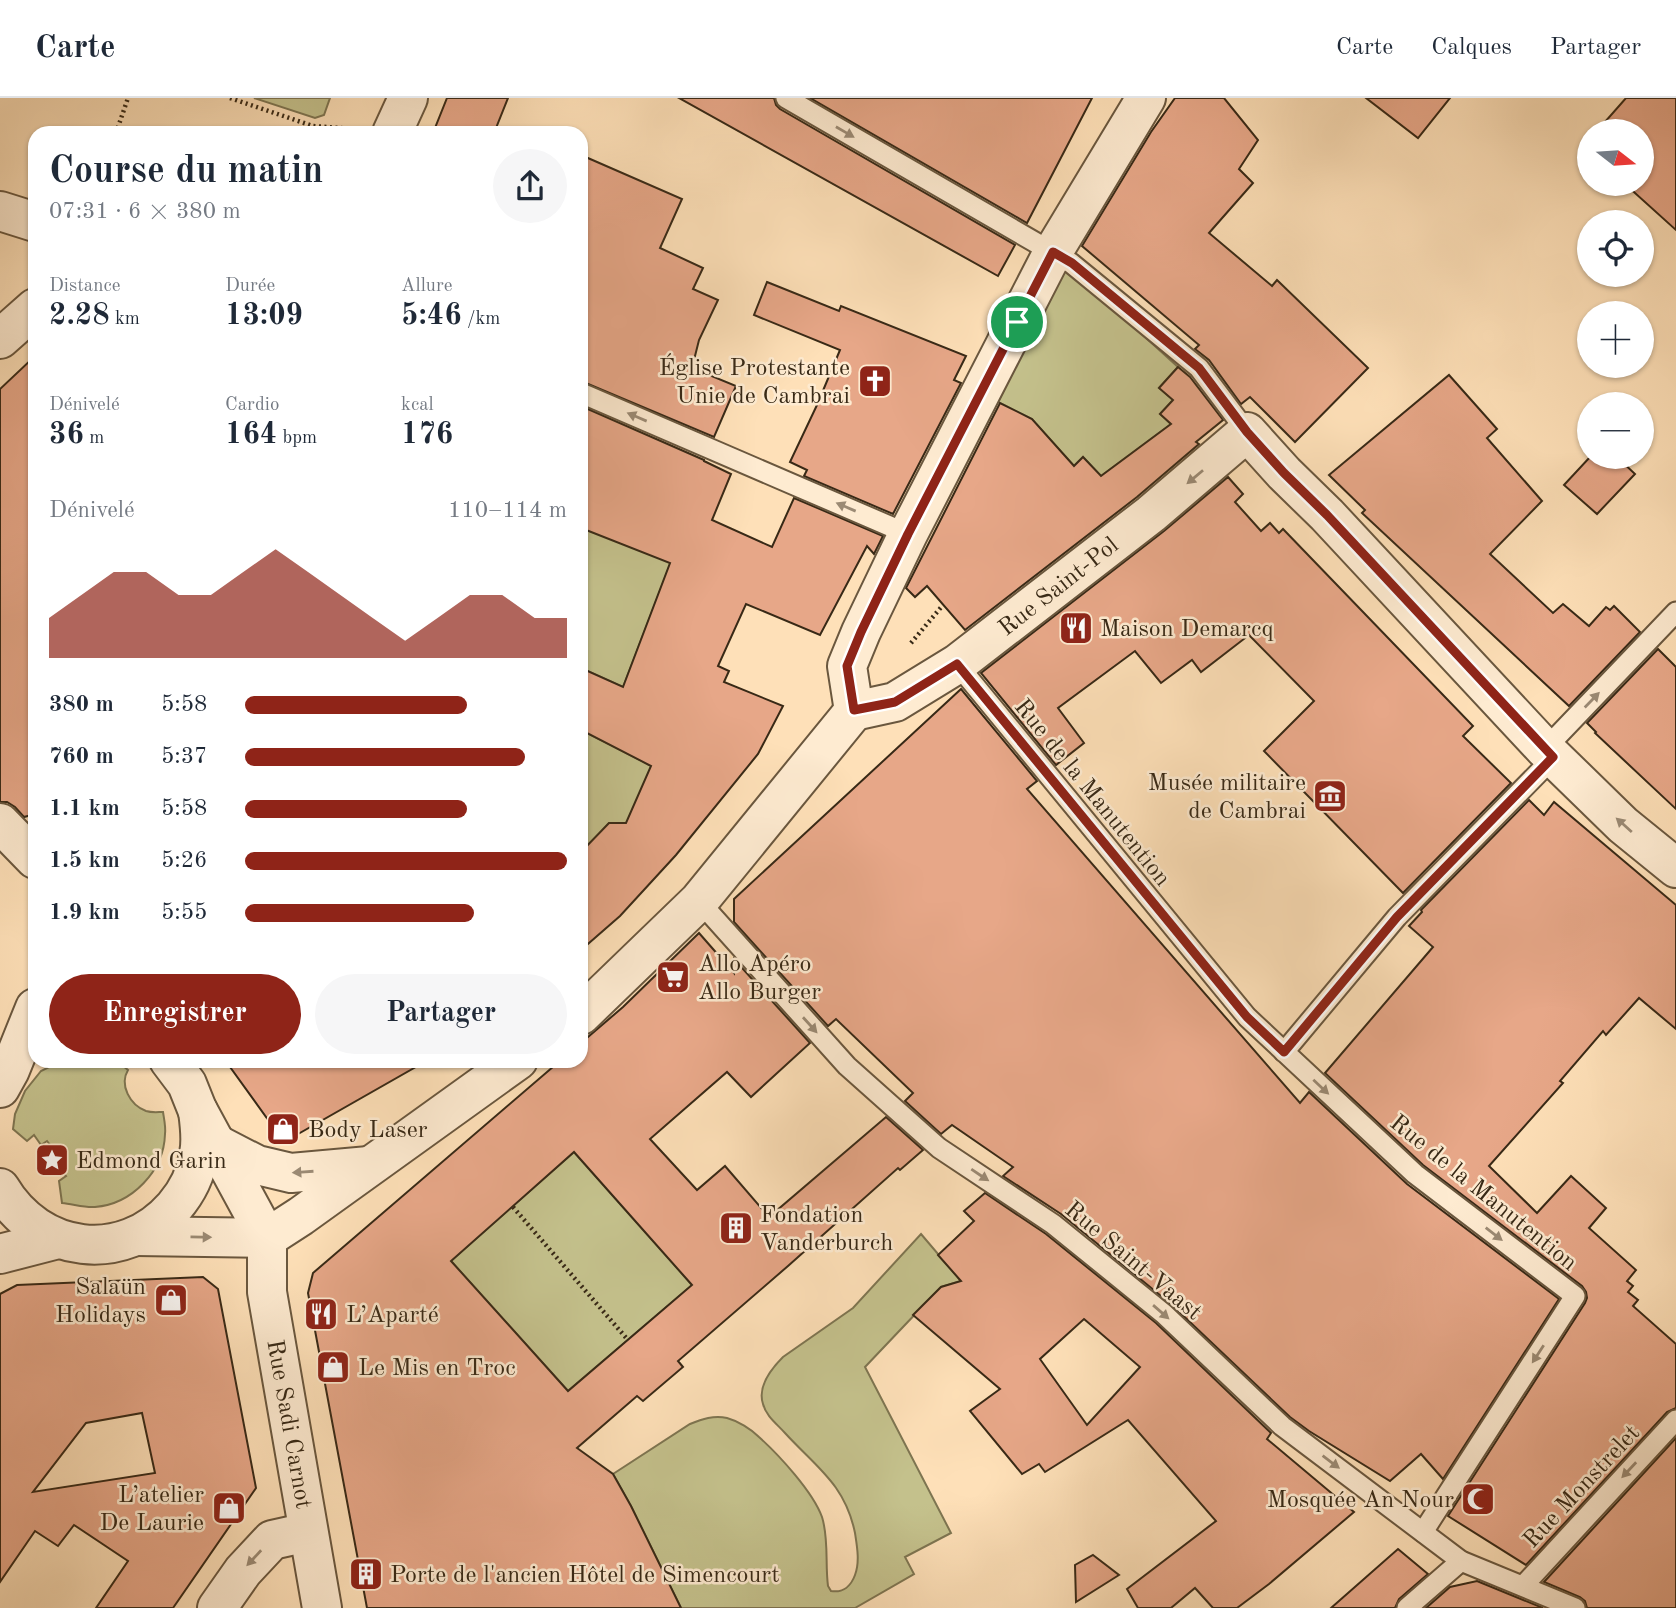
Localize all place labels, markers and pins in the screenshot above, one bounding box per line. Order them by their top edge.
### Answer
pin [987,292,1047,352]
place label: Église Protestante Unie de Cambrai [659,353,850,409]
church icon: Église Protestante Unie de Cambrai [856,362,894,400]
restaurant icon: Maison Demarcq [1057,609,1095,647]
place label: Maison Demarcq [1100,618,1273,642]
place label: Musée militaire de Cambrai [1148,772,1306,824]
museum icon: Musée militaire de Cambrai [1311,777,1349,815]
place label: Allo Apéro Allo Burger [698,953,821,1005]
supermarket icon: Allo Apéro Allo Burger [654,958,692,996]
shop icon: Body Laser [264,1110,302,1148]
place label: Body Laser [308,1119,428,1143]
place icon: Edmond Garin [33,1141,71,1179]
place label: Edmond Garin [76,1150,227,1174]
place label: Fondation Vanderburch [760,1204,893,1256]
building icon: Fondation Vanderburch [717,1209,755,1247]
place label: Salaün Holidays [55,1276,146,1328]
shop icon: Salaün Holidays [152,1281,190,1319]
restaurant icon: L’Aparté [302,1295,340,1333]
place label: L’Aparté [346,1304,439,1328]
shop icon: Le Mis en Troc [314,1348,352,1386]
place label: Le Mis en Troc [358,1357,516,1381]
mosque icon: Mosquée An Nour [1459,1480,1497,1518]
place label: L’atelier De Laurie [99,1484,204,1536]
shop icon: L’atelier De Laurie [210,1489,248,1527]
place label: Mosquée An Nour [1267,1489,1454,1513]
building icon: Porte de l'ancien Hôtel de Simencourt [347,1555,385,1593]
place label: Porte de l'ancien Hôtel de Simencourt [390,1564,780,1588]

